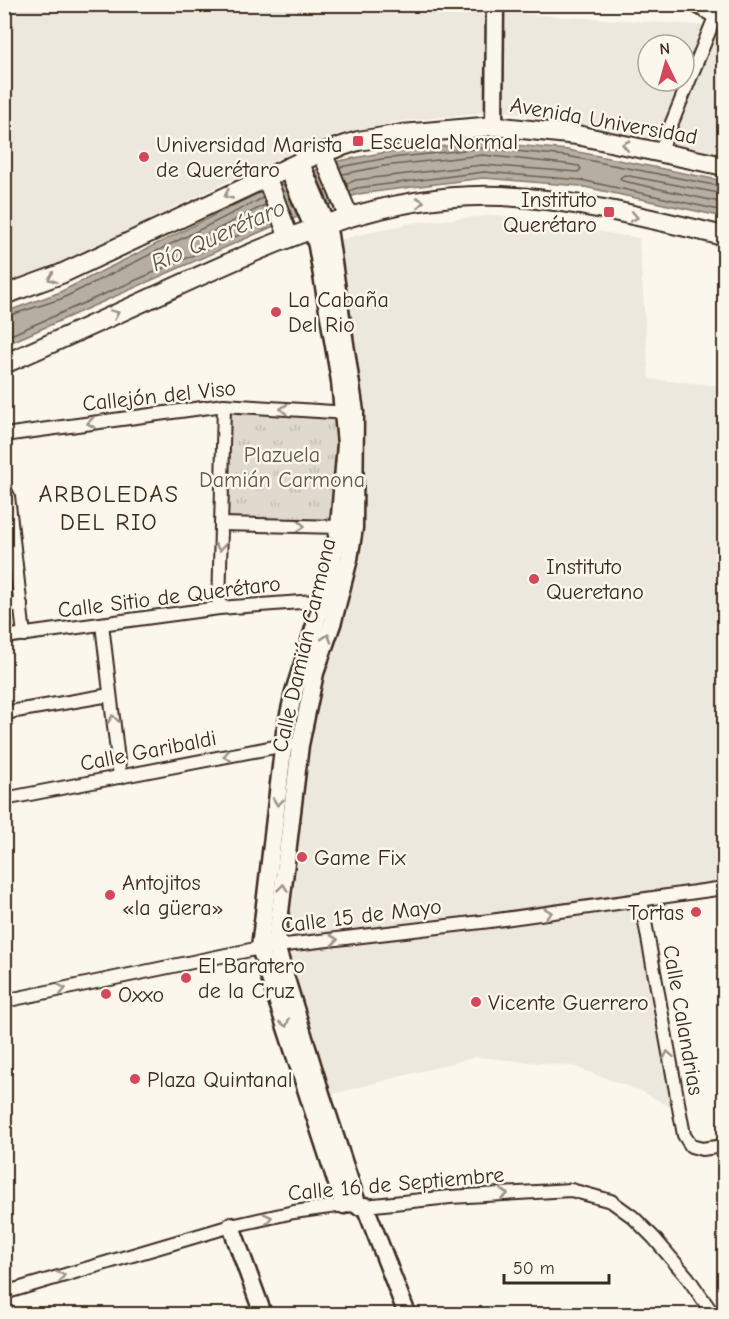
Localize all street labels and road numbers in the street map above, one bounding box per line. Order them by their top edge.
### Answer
street label: Avenida Universidad [508,92,700,150]
street label: Callejón del Viso [81,375,237,417]
street label: Calle Damián Carmona [267,536,341,755]
street label: Calle Sitio de Querétaro [56,570,282,624]
street label: Calle Garibaldi [78,725,219,777]
street label: Calle 15 de Mayo [279,893,443,939]
street label: Calle Calandrias [657,943,709,1097]
street label: Calle 16 de Septiembre [287,1162,505,1206]

